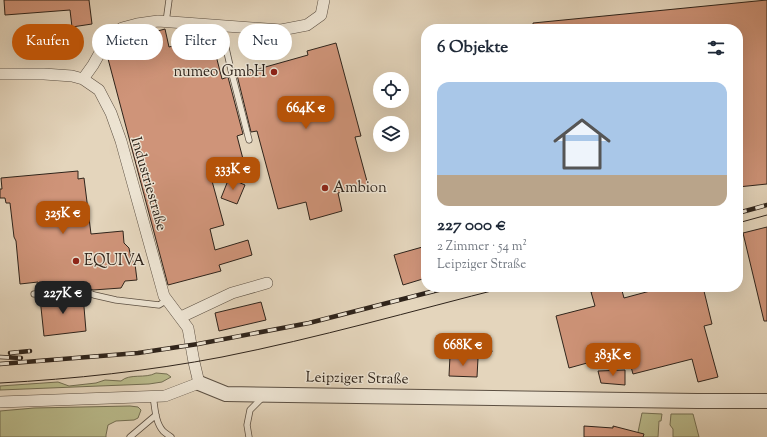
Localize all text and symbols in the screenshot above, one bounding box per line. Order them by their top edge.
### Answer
chip: Kaufen [12,24,84,60]
chip: Mieten [92,24,163,60]
chip: Filter [171,24,230,60]
chip: Neu [238,24,292,60]
text: 6 Objekte [437,36,508,60]
icon: filters [705,37,727,59]
place label: numeo GmbH [173,62,266,83]
marker: numeo GmbH [269,67,279,77]
map controls [373,72,409,152]
button: locate [373,72,409,108]
pin: 664K € [273,96,339,130]
text: 664K € [286,100,326,118]
icon: home [546,108,618,180]
button: layers [373,116,409,152]
street label: Industriestraße [125,135,171,233]
pin: 333K € [200,157,266,191]
text: 333K € [215,161,251,179]
place label: Ambion [333,178,387,199]
marker: Ambion [320,183,330,193]
pin: 325K € [30,201,96,235]
text: 325K € [45,205,81,223]
text: 227 000 € [437,214,506,238]
text: 2 Zimmer · 54 m² [437,238,527,256]
place label: EQUIVA [84,251,145,272]
marker: EQUIVA [71,256,81,266]
text: Leipziger Straße [437,256,526,274]
pin: 227K € [30,281,96,315]
text: 227K € [44,285,82,303]
pin: 668K € [430,333,496,367]
text: 668K € [443,337,483,355]
pin: 383K € [580,343,646,377]
text: 383K € [594,347,632,365]
street label: Leipziger Straße [305,368,409,390]

